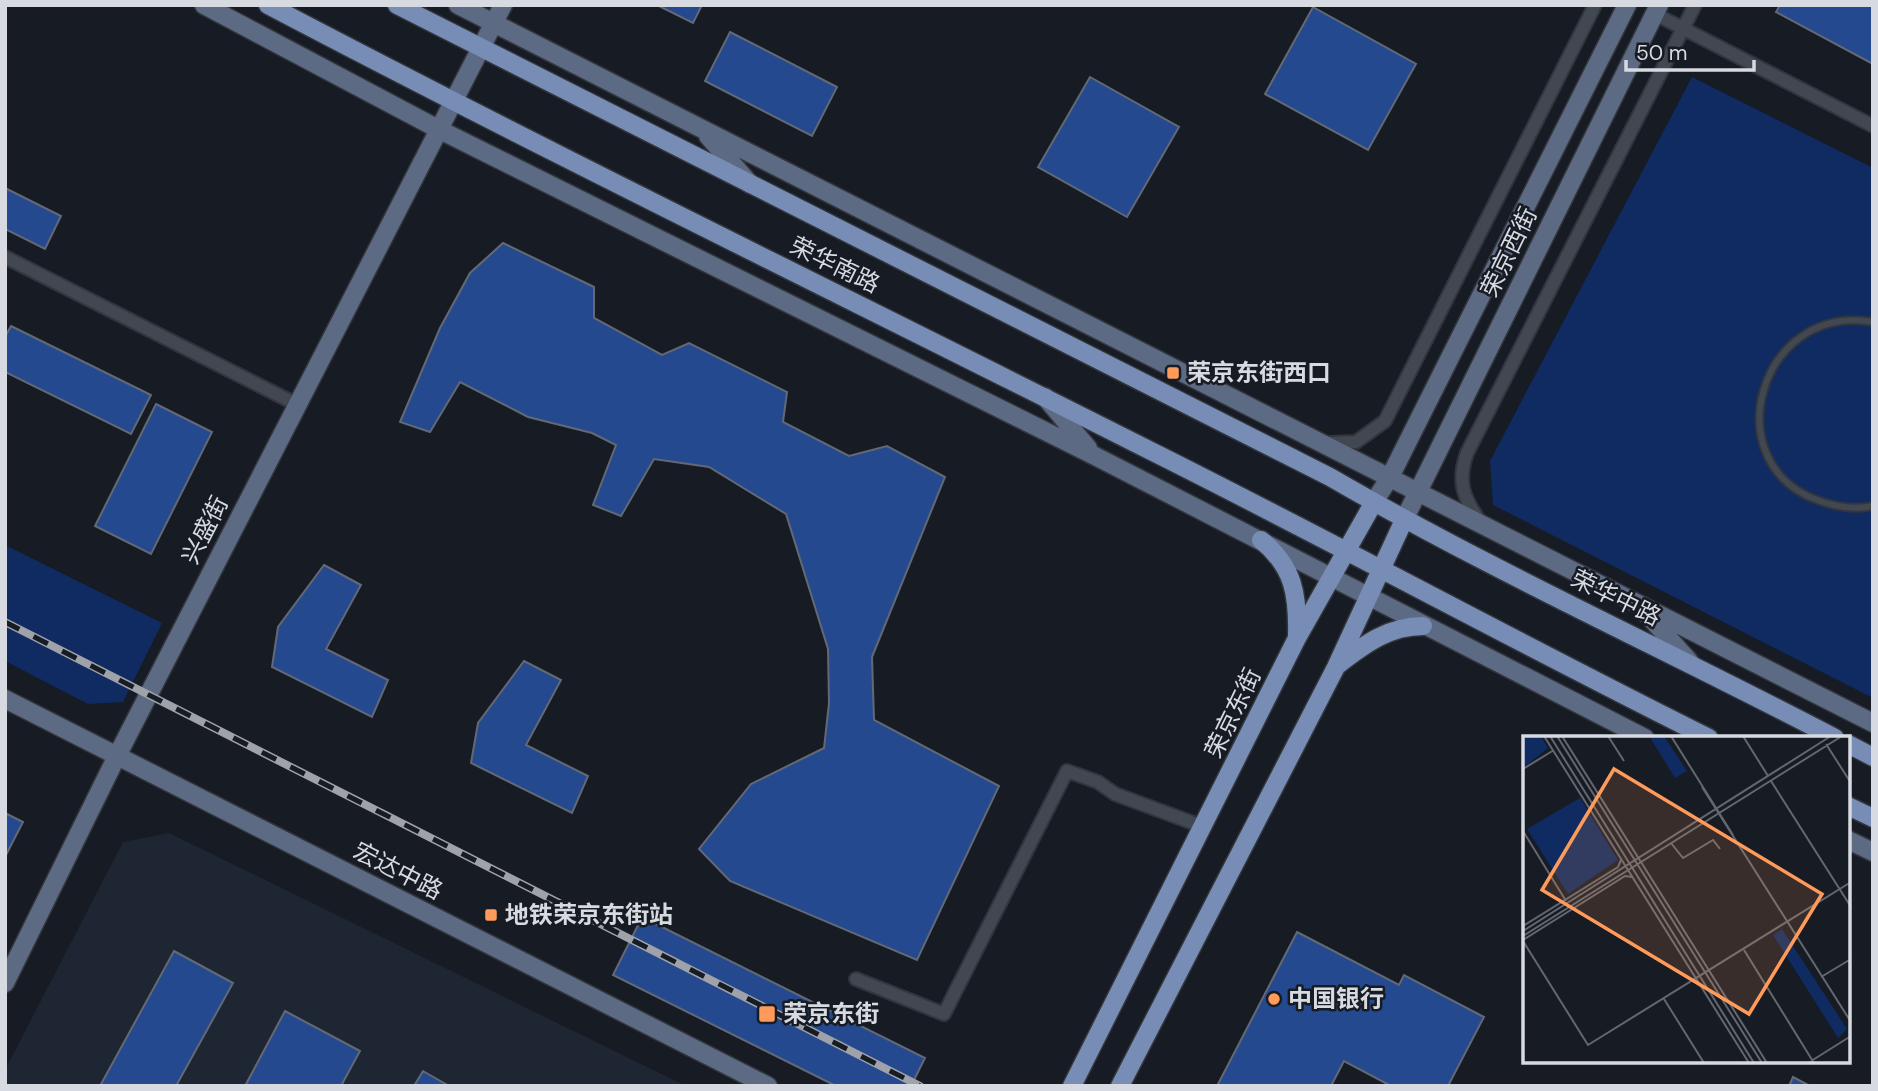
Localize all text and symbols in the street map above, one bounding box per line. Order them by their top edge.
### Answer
scale bar [1626,28,1754,72]
text: 50 m [1636,39,1687,67]
street label: 荣京西街 [1474,202,1544,302]
street label: 荣华南路 [785,230,885,300]
place label: 荣京东街西口 [1187,357,1331,388]
marker: 荣京东街西口 [1165,365,1181,381]
street label: 兴盛街 [174,491,235,569]
street label: 荣华中路 [1566,563,1666,633]
street label: 荣京东街 [1198,663,1268,763]
inset map [1523,736,1850,1063]
street label: 宏达中路 [348,835,448,906]
place label: 地铁荣京东街站 [505,899,673,930]
marker: 地铁荣京东街站 [483,907,499,923]
place label: 中国银行 [1288,983,1384,1014]
marker: 中国银行 [1266,991,1282,1007]
place label: 荣京东街 [783,998,879,1029]
marker: 荣京东街 [757,1004,777,1024]

